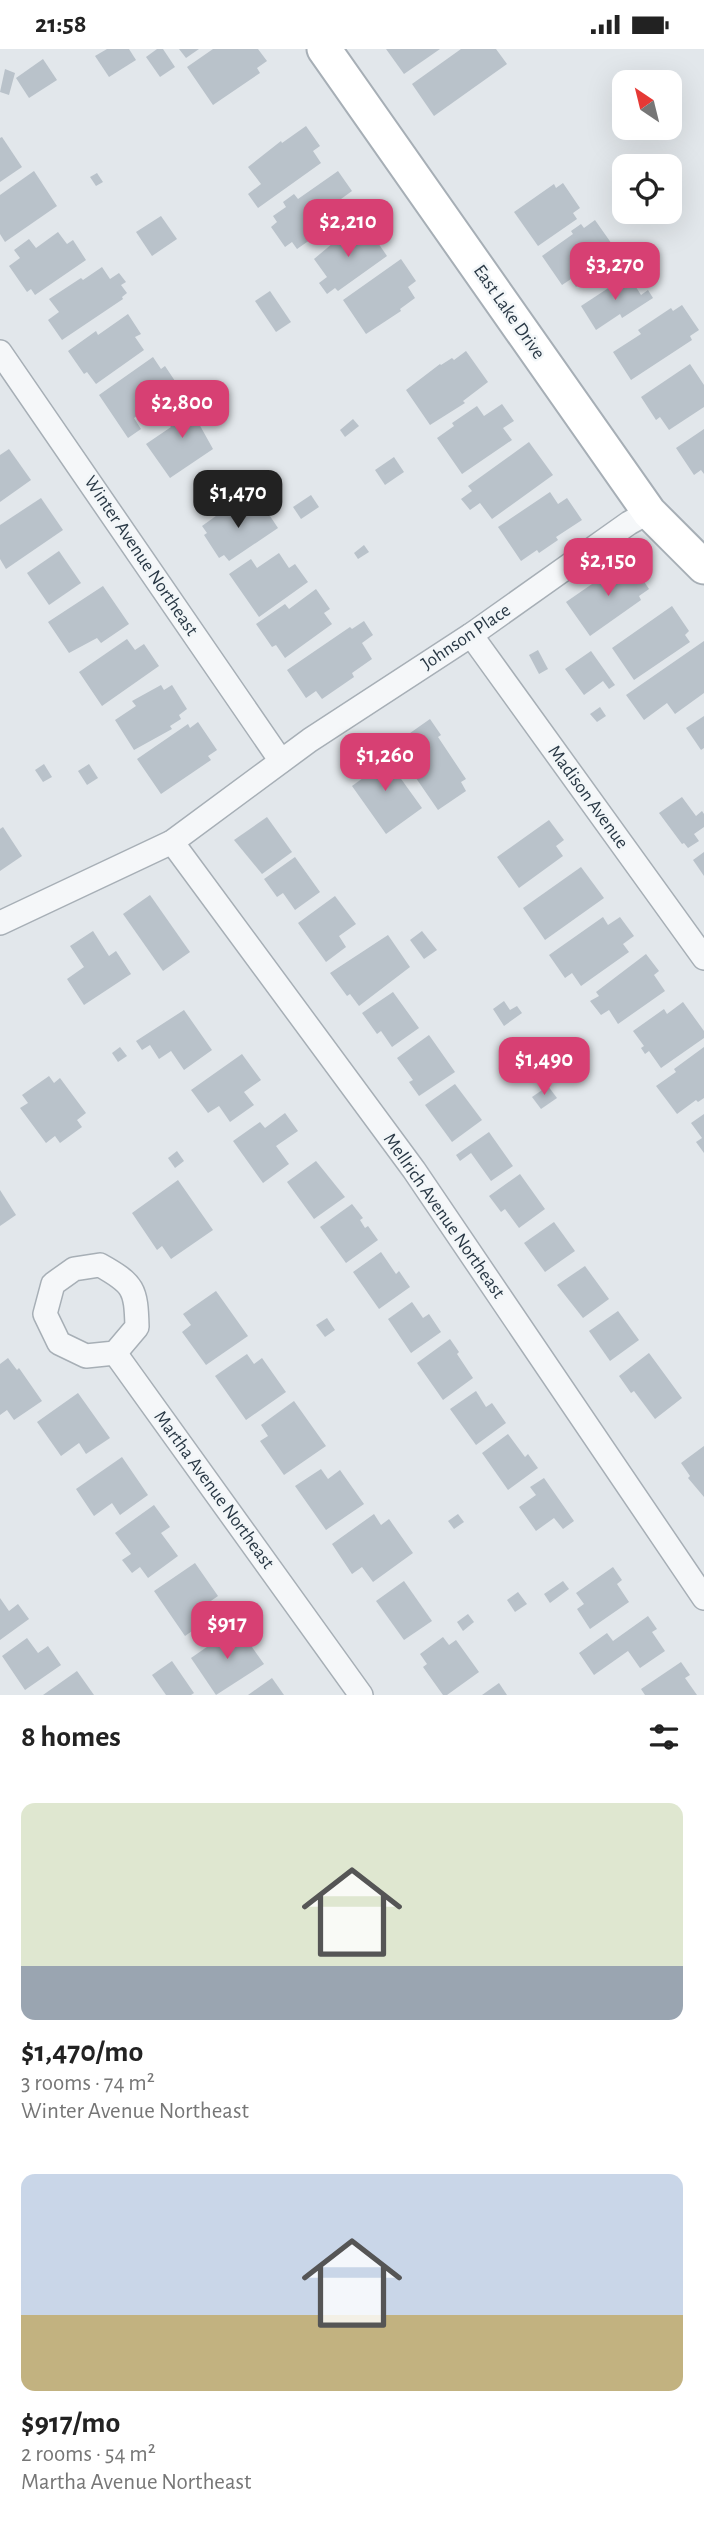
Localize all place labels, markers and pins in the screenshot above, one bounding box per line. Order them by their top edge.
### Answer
pin: $2,210 [291,199,405,259]
pin: $3,270 [558,243,672,302]
pin: $2,800 [125,381,239,440]
pin: $1,470 [181,470,295,530]
pin: $2,150 [551,539,665,598]
pin: $1,260 [328,733,442,793]
pin: $1,490 [487,1037,601,1097]
pin: $917 [186,1601,268,1661]

